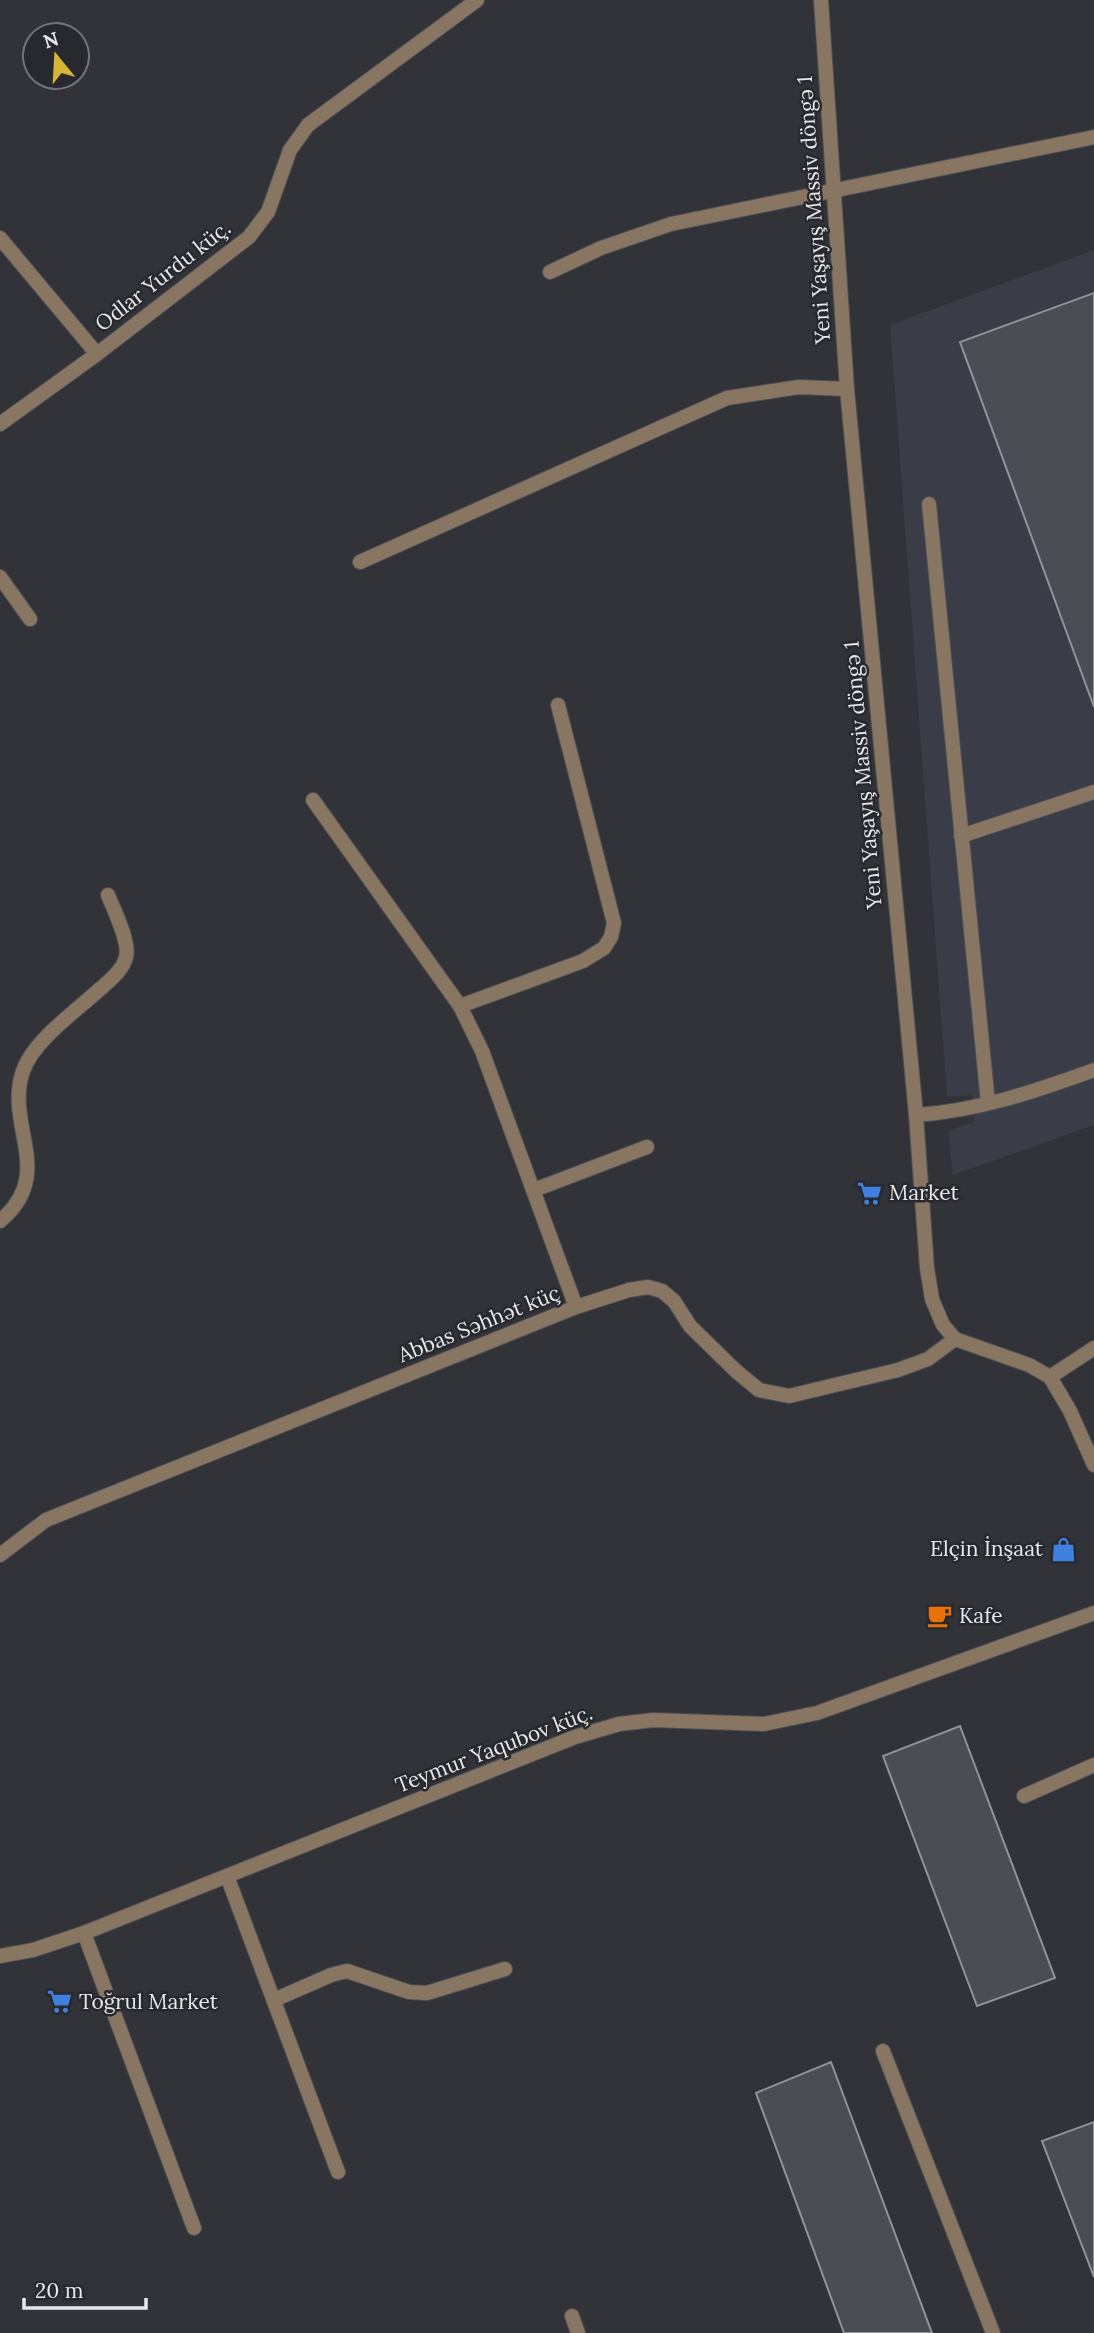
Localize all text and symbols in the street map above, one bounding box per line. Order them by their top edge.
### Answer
north arrow [21,21,91,91]
text: N [40,26,62,54]
street label: Yeni Yaşayış Massiv döngə 1 [791,75,836,346]
street label: Odlar Yurdu küç. [89,214,236,337]
street label: Yeni Yaşayış Massiv döngə 1 [837,640,888,911]
supermarket icon: Market [855,1179,883,1207]
place label: Market [889,1179,959,1206]
street label: Abbas Səhhət küç [393,1279,564,1369]
place label: Elçin İnşaat [930,1535,1044,1562]
shop icon: Elçin İnşaat [1049,1535,1077,1563]
cafe icon: Kafe [925,1602,953,1630]
place label: Kafe [959,1602,1003,1629]
street label: Teymur Yaqubov küç. [391,1698,596,1799]
supermarket icon: Toğrul Market [45,1988,73,2016]
place label: Toğrul Market [79,1988,219,2015]
scale bar [24,2266,147,2310]
text: 20 m [35,2277,84,2304]

